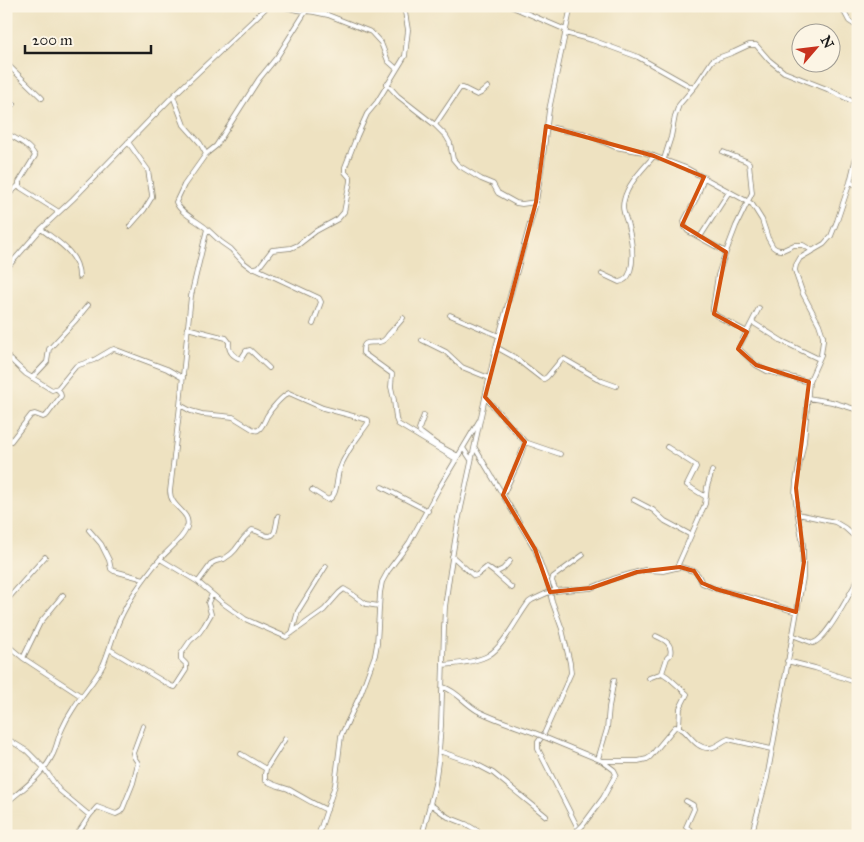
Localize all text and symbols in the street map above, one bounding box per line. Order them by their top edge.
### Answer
scale bar [25,22,151,54]
north arrow [792,22,842,72]
text: 200 m [32,31,73,49]
text: N [817,33,837,51]

